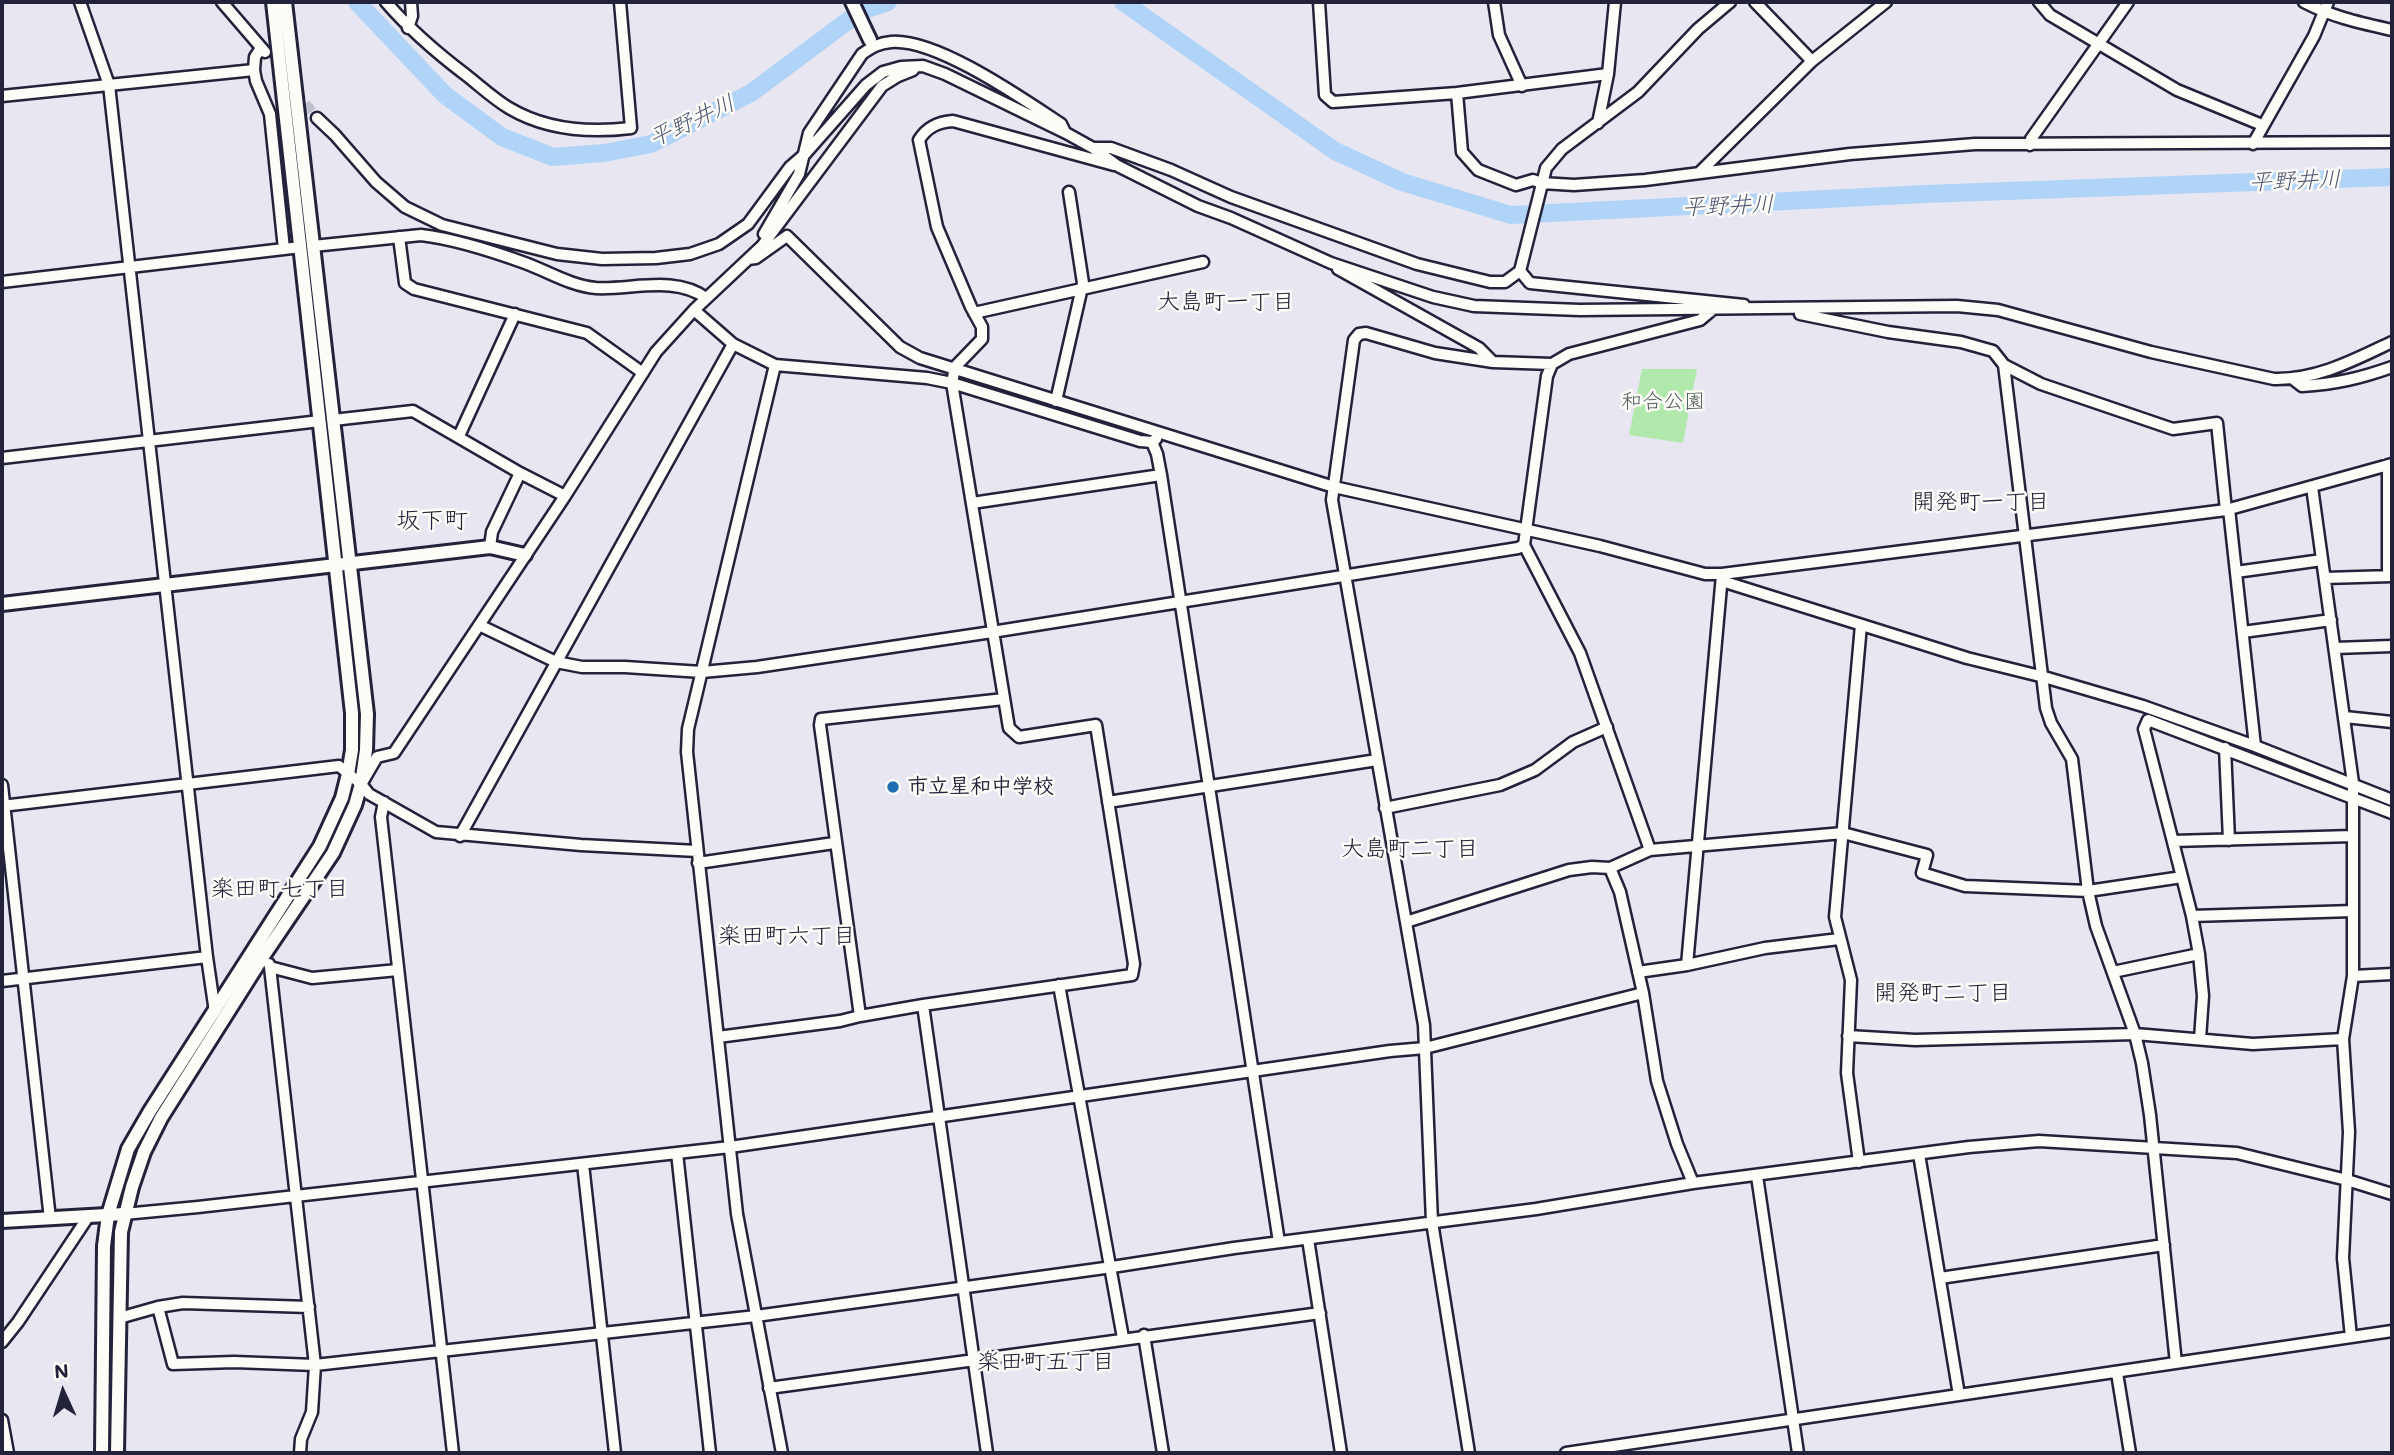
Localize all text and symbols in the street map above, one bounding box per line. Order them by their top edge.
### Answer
water label: 平野井川 [644,89,740,153]
water label: 平野井川 [2249,166,2341,196]
water label: 平野井川 [1682,191,1774,221]
district label: 大島町一丁目 [1157,288,1295,316]
park label: 和合公園 [1621,389,1705,415]
district label: 開発町一丁目 [1912,488,2050,516]
district label: 坂下町 [396,507,468,535]
place label: 市立星和中学校 [907,774,1054,800]
marker: 市立星和中学校 [885,779,901,795]
district label: 大島町二丁目 [1341,835,1479,863]
district label: 楽田町七丁目 [211,875,349,903]
district label: 楽田町六丁目 [718,922,856,950]
district label: 開発町二丁目 [1874,979,2012,1007]
district label: 楽田町五丁目 [977,1348,1115,1376]
north arrow [28,1357,98,1427]
text: N [53,1358,70,1384]

